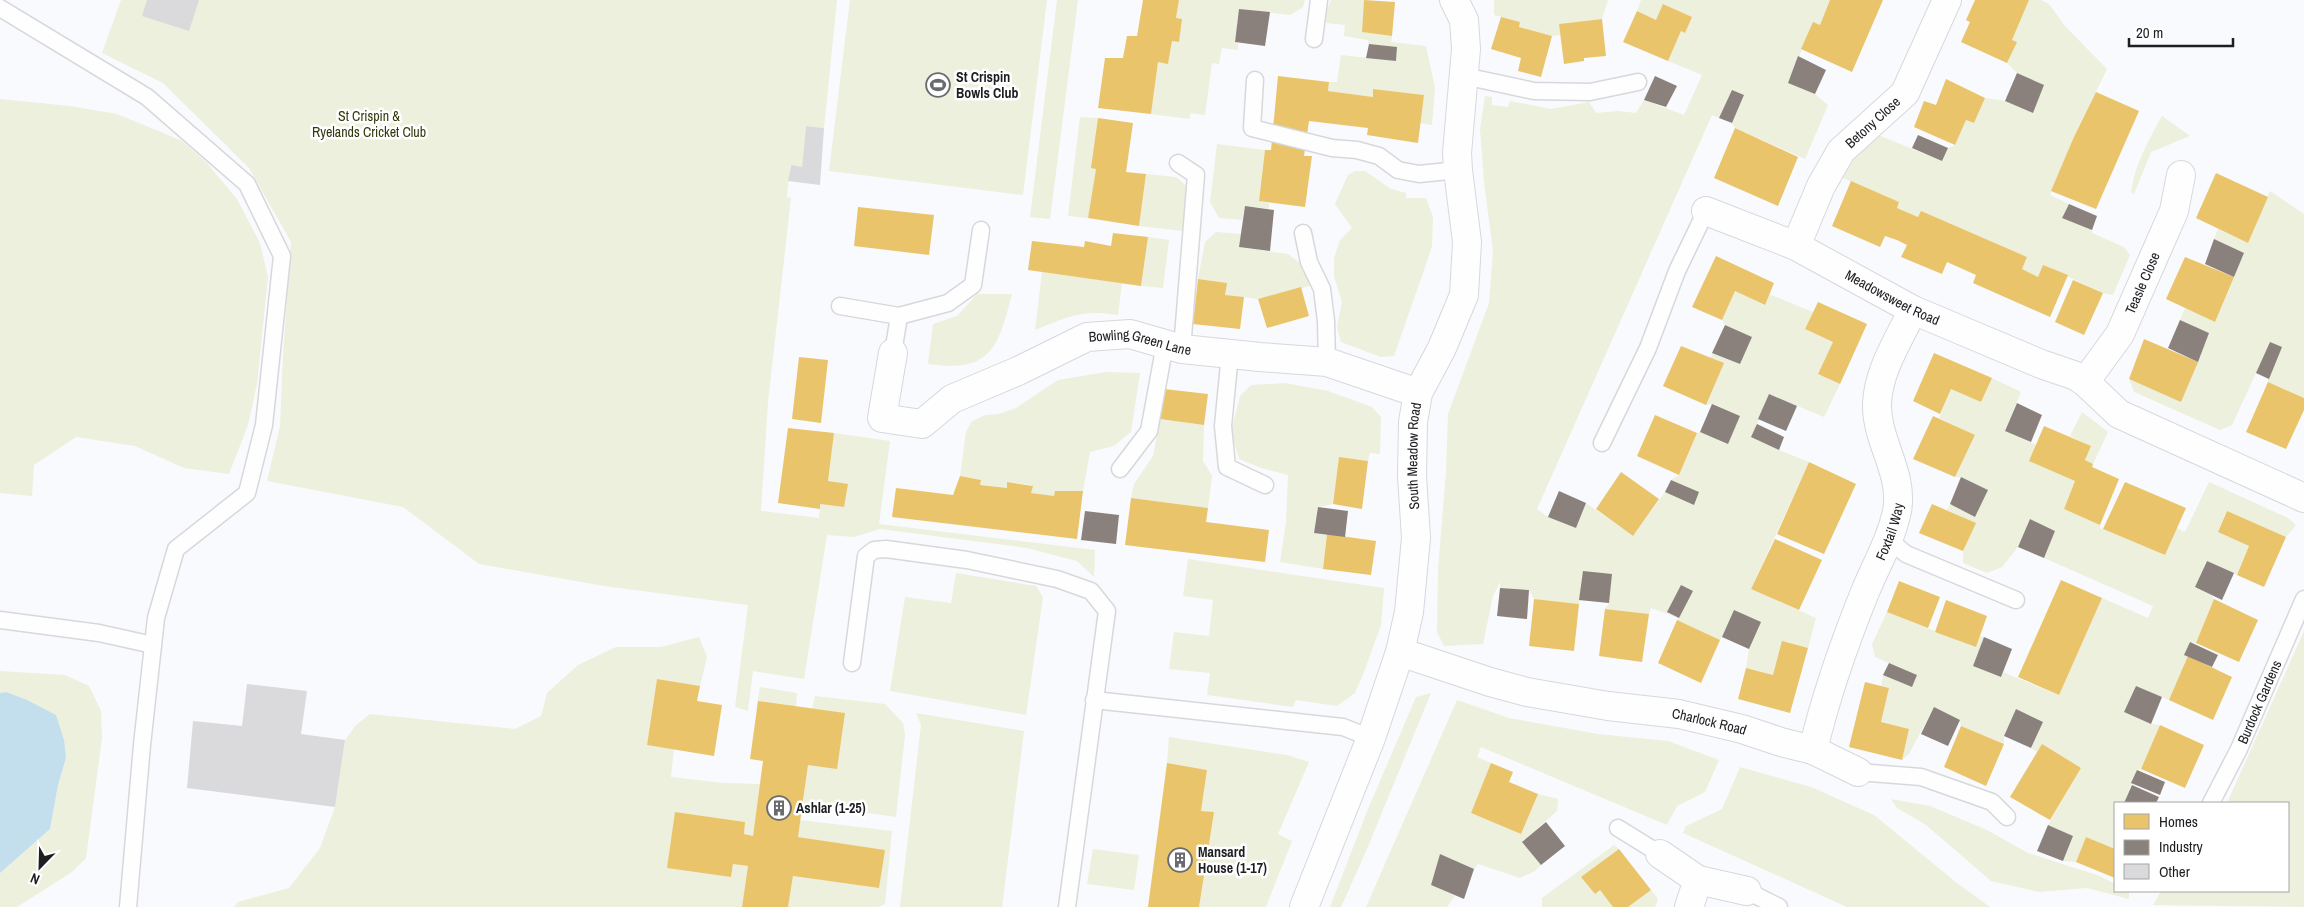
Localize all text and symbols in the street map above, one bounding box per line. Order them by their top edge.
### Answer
scale bar [2129,15,2233,47]
text: 20 m [2136,22,2163,43]
place label: St Crispin Bowls Club [956,68,1019,102]
sports icon: St Crispin Bowls Club [925,72,951,98]
street label: Betony Close [1841,93,1904,152]
park label: St Crispin & Ryelands Cricket Club [312,107,426,141]
street label: Teasle Close [2121,249,2164,317]
street label: Meadowsweet Road [1842,266,1942,329]
street label: Bowling Green Lane [1088,325,1192,359]
street label: South Meadow Road [1403,401,1425,510]
street label: Foxtail Way [1871,502,1907,563]
street label: Burdock Gardens [2233,657,2285,747]
street label: Charlock Road [1671,704,1749,739]
building icon: Ashlar (1-25) [766,795,792,821]
place label: Ashlar (1-25) [796,799,866,817]
legend [2114,802,2289,892]
text: Homes [2159,811,2198,832]
text: Industry [2159,836,2204,857]
north arrow [15,842,65,892]
place label: Mansard House (1-17) [1198,843,1267,877]
building icon: Mansard House (1-17) [1167,847,1193,873]
text: Other [2159,861,2190,882]
text: N [28,869,42,889]

